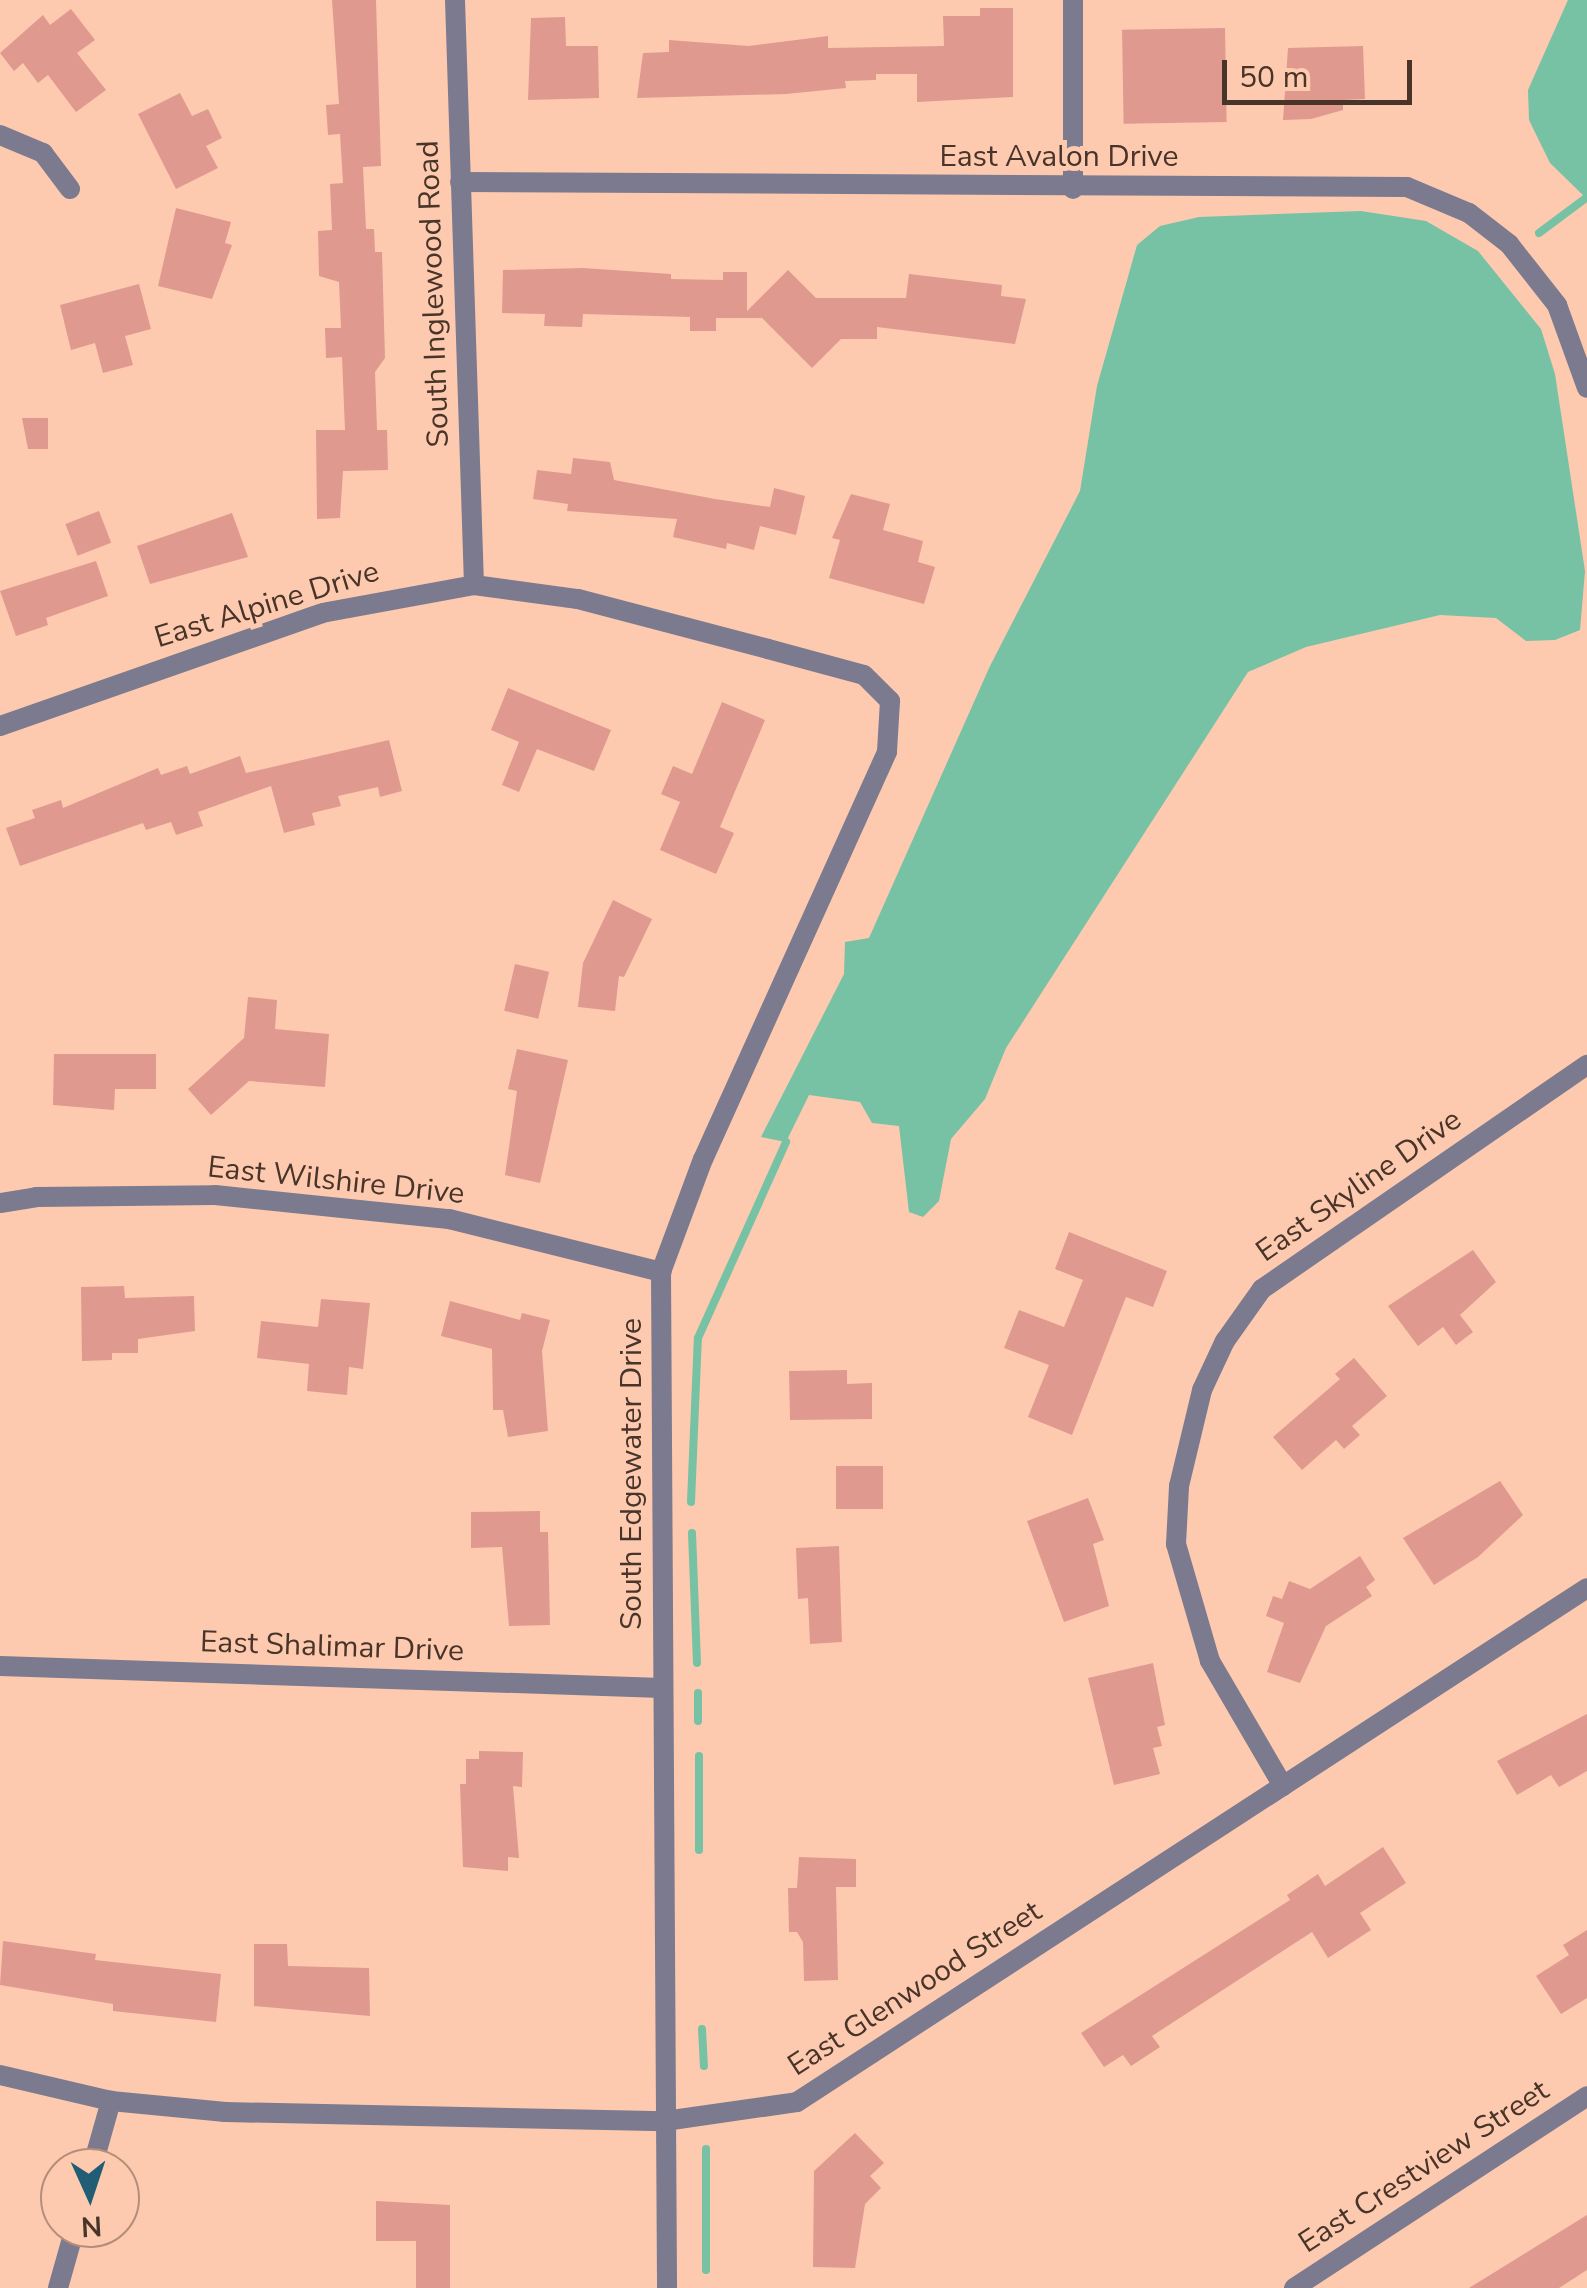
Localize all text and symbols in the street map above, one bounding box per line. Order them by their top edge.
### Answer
scale bar [1227,40,1417,102]
text: 50 m [1239,57,1308,98]
street label: East Avalon Drive [939,139,1179,175]
street label: South Inglewood Road [411,140,457,448]
street label: East Alpine Drive [150,554,384,656]
street label: East Skyline Drive [1250,1102,1468,1270]
street label: East Wilshire Drive [206,1150,466,1212]
street label: South Edgewater Drive [614,1318,650,1630]
street label: East Shalimar Drive [199,1624,465,1670]
street label: East Glenwood Street [782,1894,1048,2084]
street label: East Crestview Street [1292,2073,1556,2261]
north arrow [40,2148,140,2248]
text: N [80,2206,103,2245]

